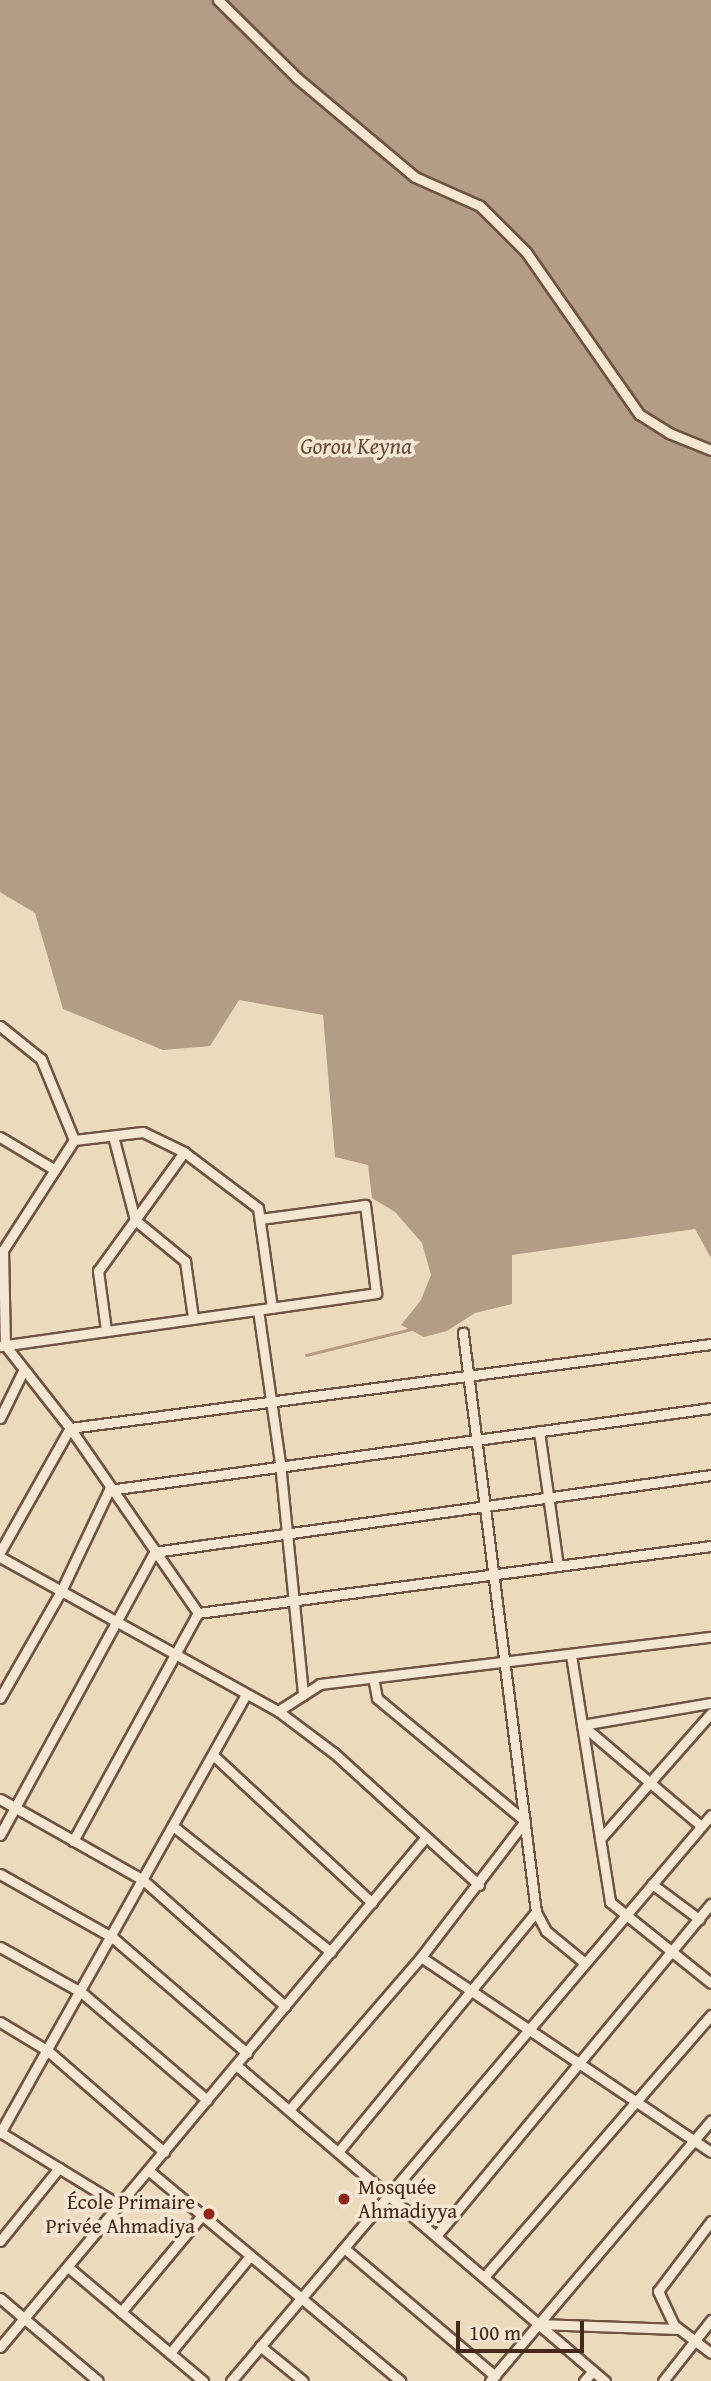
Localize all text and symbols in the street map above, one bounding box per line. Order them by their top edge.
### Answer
water label: Gorou Keyna [300,432,412,460]
place label: Mosquée Ahmadiyya [358,2174,457,2224]
place label: École Primaire Privée Ahmadiya [46,2189,195,2239]
marker: Mosquée Ahmadiyya [336,2191,352,2207]
marker: École Primaire Privée Ahmadiya [201,2206,217,2222]
scale bar [459,2308,587,2352]
text: 100 m [469,2317,521,2348]

